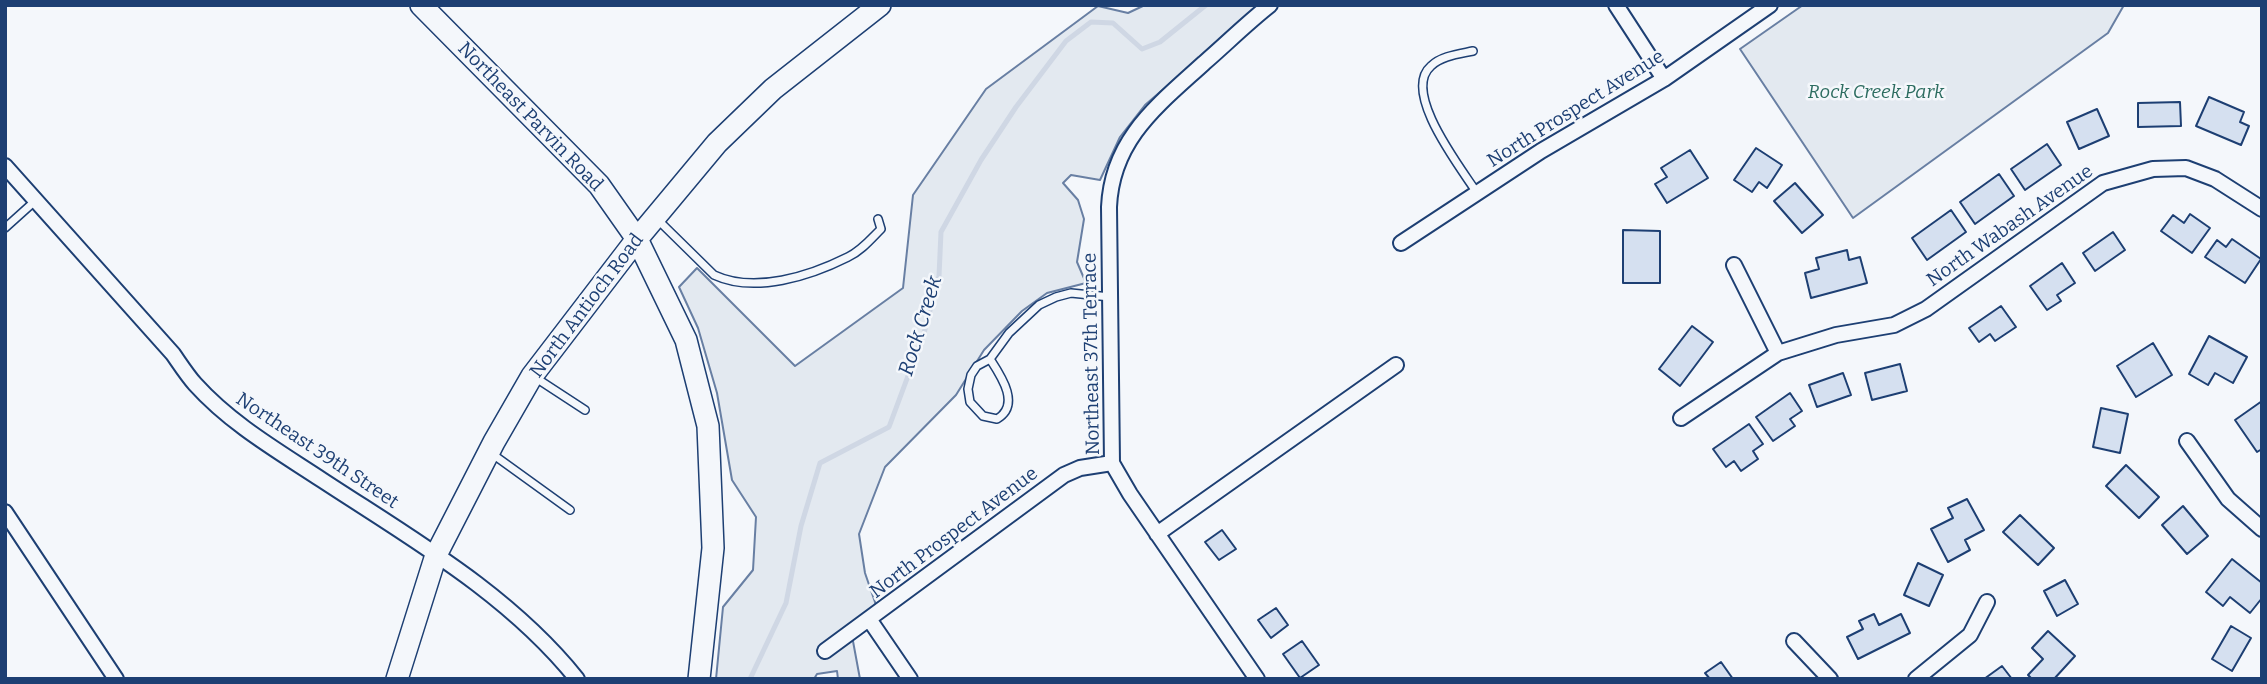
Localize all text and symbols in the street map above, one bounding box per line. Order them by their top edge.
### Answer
street label: Northeast Parvin Road [453,38,607,196]
street label: North Prospect Avenue [1483,45,1669,173]
park label: Rock Creek Park [1808,82,1944,104]
street label: North Wabash Avenue [1923,160,2097,292]
street label: North Antioch Road [525,229,649,383]
street label: Northeast 37th Terrace [1079,253,1105,455]
water label: Rock Creek [894,273,948,379]
street label: Northeast 39th Street [231,388,403,514]
street label: North Prospect Avenue [866,462,1042,604]

